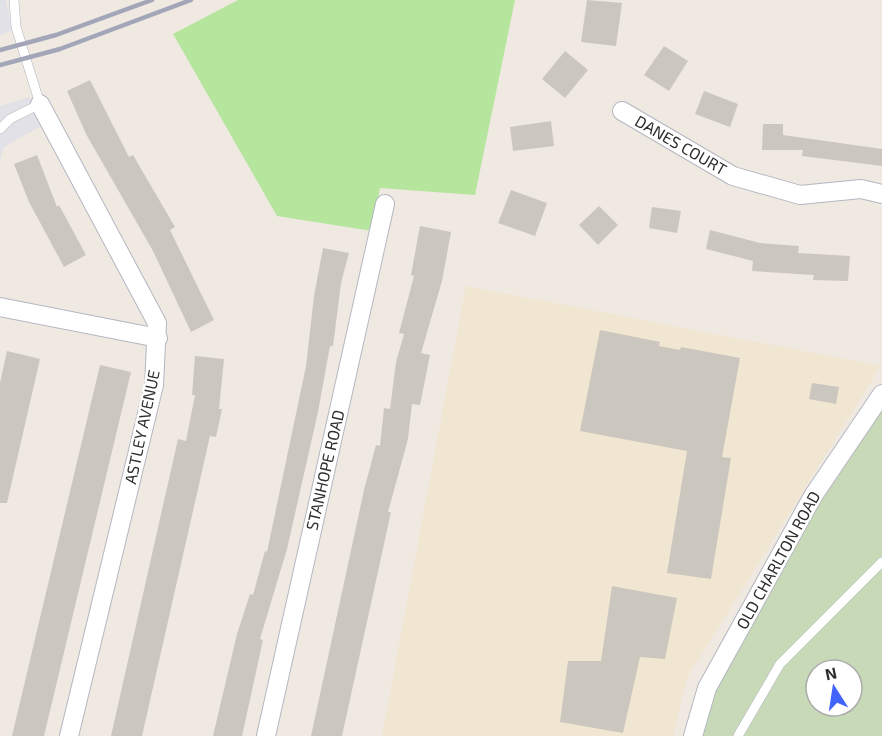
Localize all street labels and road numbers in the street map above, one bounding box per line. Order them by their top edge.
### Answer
street label: DANES COURT [632,111,730,178]
street label: ASTLEY AVENUE [120,368,163,486]
street label: STANHOPE ROAD [301,408,348,532]
street label: OLD CHARLTON ROAD [732,487,823,632]

